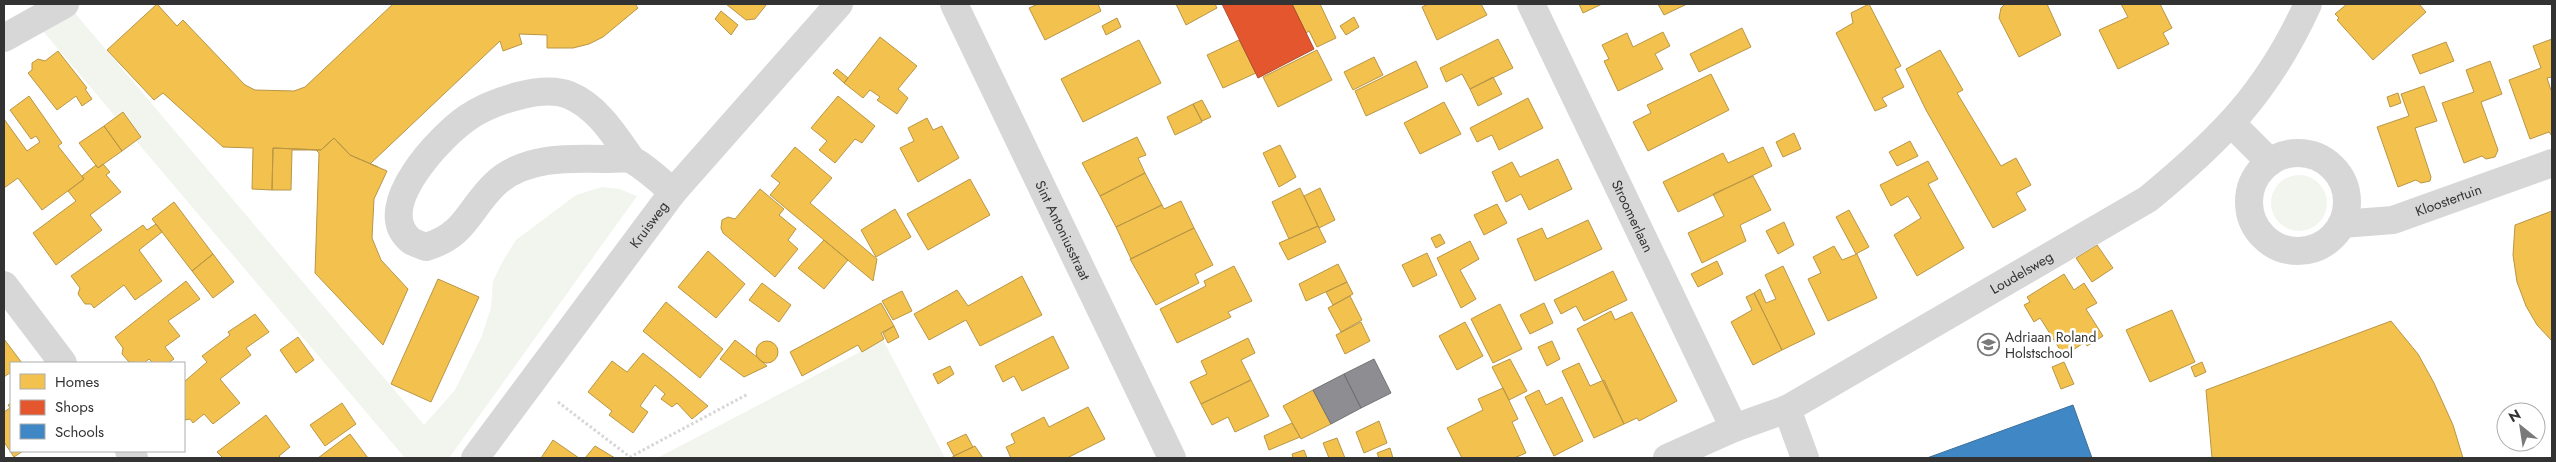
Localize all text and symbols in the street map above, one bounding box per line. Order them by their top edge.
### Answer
street label: Stroomerlaan [1607,176,1658,255]
street label: Sint Antoniusstraat [1030,177,1095,284]
street label: Kloostertuin [2412,179,2484,221]
street label: Kruisweg [625,197,673,252]
street label: Loudelsweg [1986,246,2057,299]
place label: Adriaan Roland Holstschool [2005,327,2096,363]
school or university icon: Adriaan Roland Holstschool [1977,333,2001,357]
legend [10,362,185,452]
text: Homes [55,371,99,393]
text: Shops [55,396,94,418]
north arrow [2496,402,2546,452]
text: N [2505,404,2524,427]
text: Schools [55,421,104,443]

